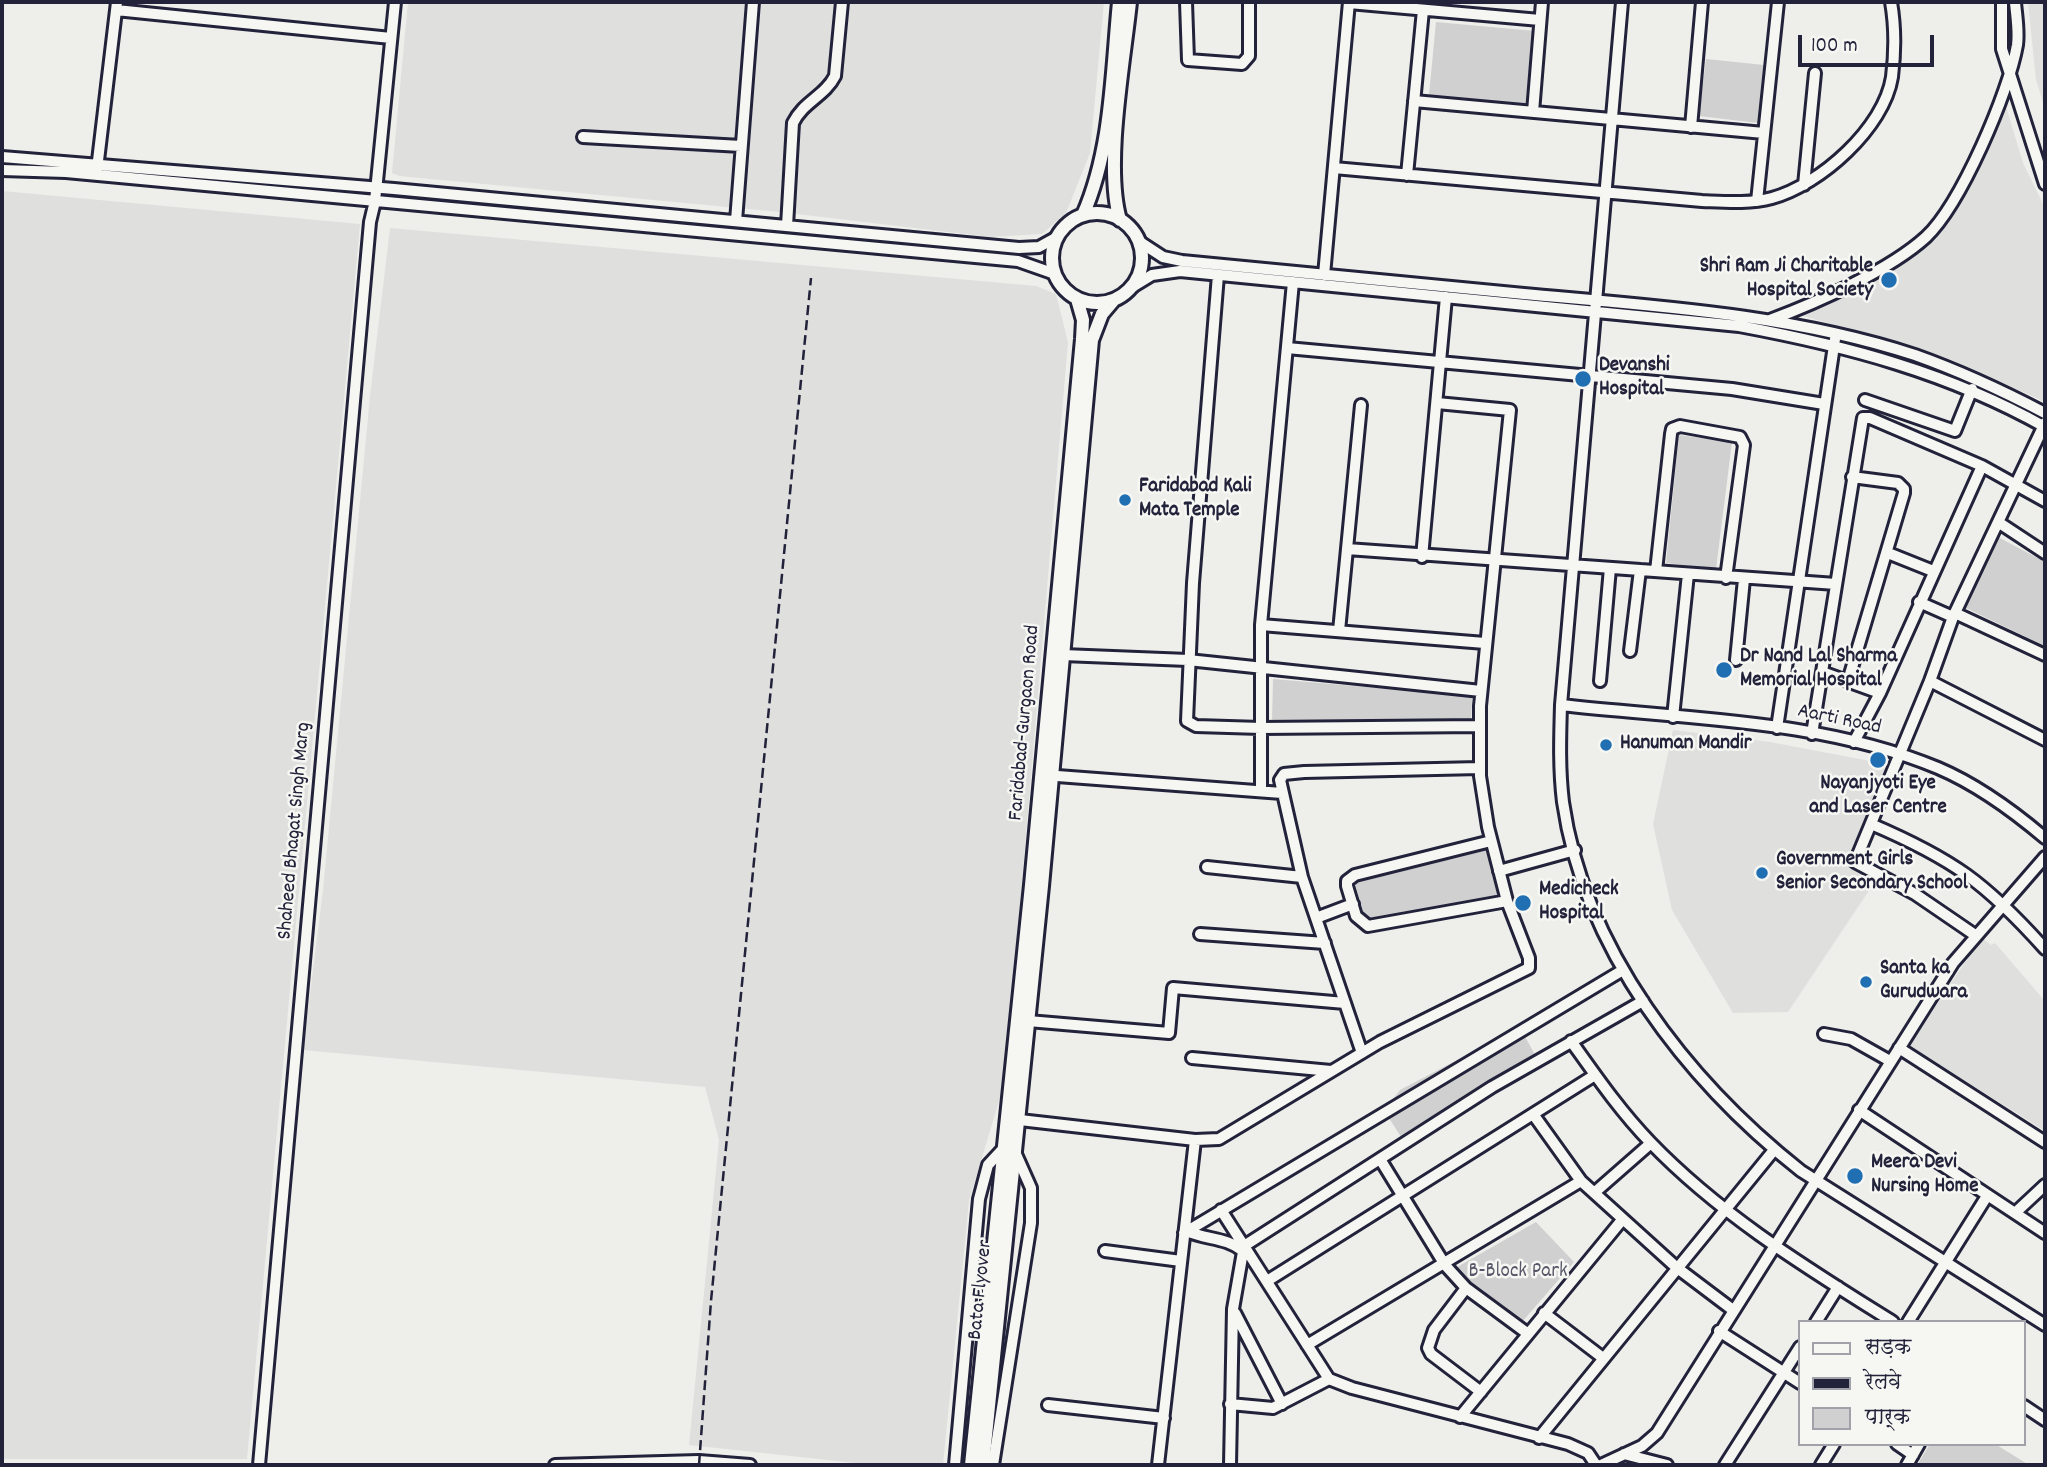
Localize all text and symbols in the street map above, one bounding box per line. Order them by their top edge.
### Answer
scale bar [1802,21,1938,65]
text: 100 m [1811,32,1858,62]
place label: Shri Ram Ji Charitable Hospital Society [1700,255,1873,305]
marker: Shri Ram Ji Charitable Hospital Society [1879,270,1899,290]
place label: Devanshi Hospital [1599,354,1670,404]
marker: Devanshi Hospital [1573,369,1593,389]
place label: Faridabad Kali Mata Temple [1139,475,1252,525]
marker: Faridabad Kali Mata Temple [1117,492,1133,508]
street label: Faridabad-Gurgaon Road [1005,624,1047,822]
place label: Dr Nand Lal Sharma Memorial Hospital [1740,645,1897,695]
marker: Dr Nand Lal Sharma Memorial Hospital [1714,660,1734,680]
street label: Aarti Road [1795,700,1883,742]
street label: Shaheed Bhagat Singh Marg [274,721,318,941]
place label: Hanuman Mandir [1620,732,1751,758]
marker: Hanuman Mandir [1598,737,1614,753]
marker: Nayanjyoti Eye and Laser Centre [1868,750,1888,770]
place label: Nayanjyoti Eye and Laser Centre [1809,772,1947,822]
place label: Government Girls Senior Secondary School [1776,848,1968,898]
marker: Government Girls Senior Secondary School [1754,865,1770,881]
place label: Medicheck Hospital [1539,878,1619,928]
marker: Medicheck Hospital [1513,893,1533,913]
place label: Santa ka Gurudwara [1880,957,1967,1007]
marker: Santa ka Gurudwara [1858,974,1874,990]
place label: Meera Devi Nursing Home [1871,1151,1978,1201]
marker: Meera Devi Nursing Home [1845,1166,1865,1186]
street label: Bata Flyover [964,1239,1000,1341]
park label: B-Block Park [1468,1260,1568,1286]
legend [1798,1320,2026,1446]
text: सड़क [1865,1334,1911,1364]
text: रेलवे [1865,1369,1901,1399]
text: पार्क [1865,1404,1911,1434]

